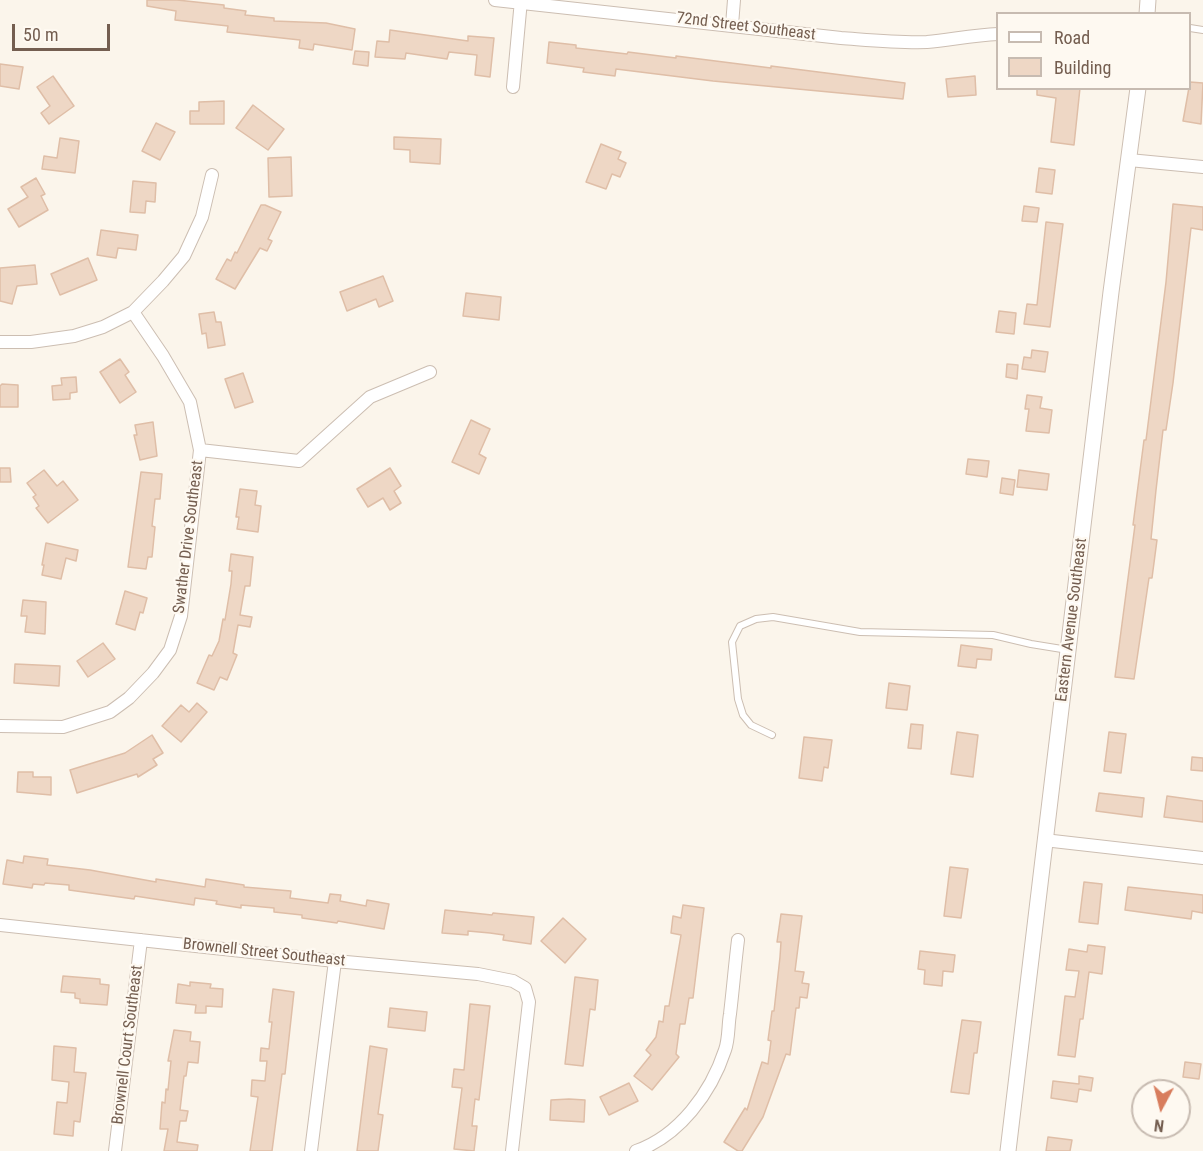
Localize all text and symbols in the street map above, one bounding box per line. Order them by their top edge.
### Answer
street label: 72nd Street Southeast [675,9,817,45]
scale bar [15,12,112,50]
legend [996,12,1191,90]
text: 50 m [23,24,58,45]
text: Road [1054,27,1090,48]
text: Building [1054,57,1111,78]
street label: Swather Drive Southeast [170,459,208,615]
street label: Eastern Avenue Southeast [1052,537,1092,703]
street label: Brownell Street Southeast [182,935,346,971]
street label: Brownell Court Southeast [109,964,147,1126]
north arrow [1131,1079,1191,1139]
text: N [1153,1115,1165,1135]

